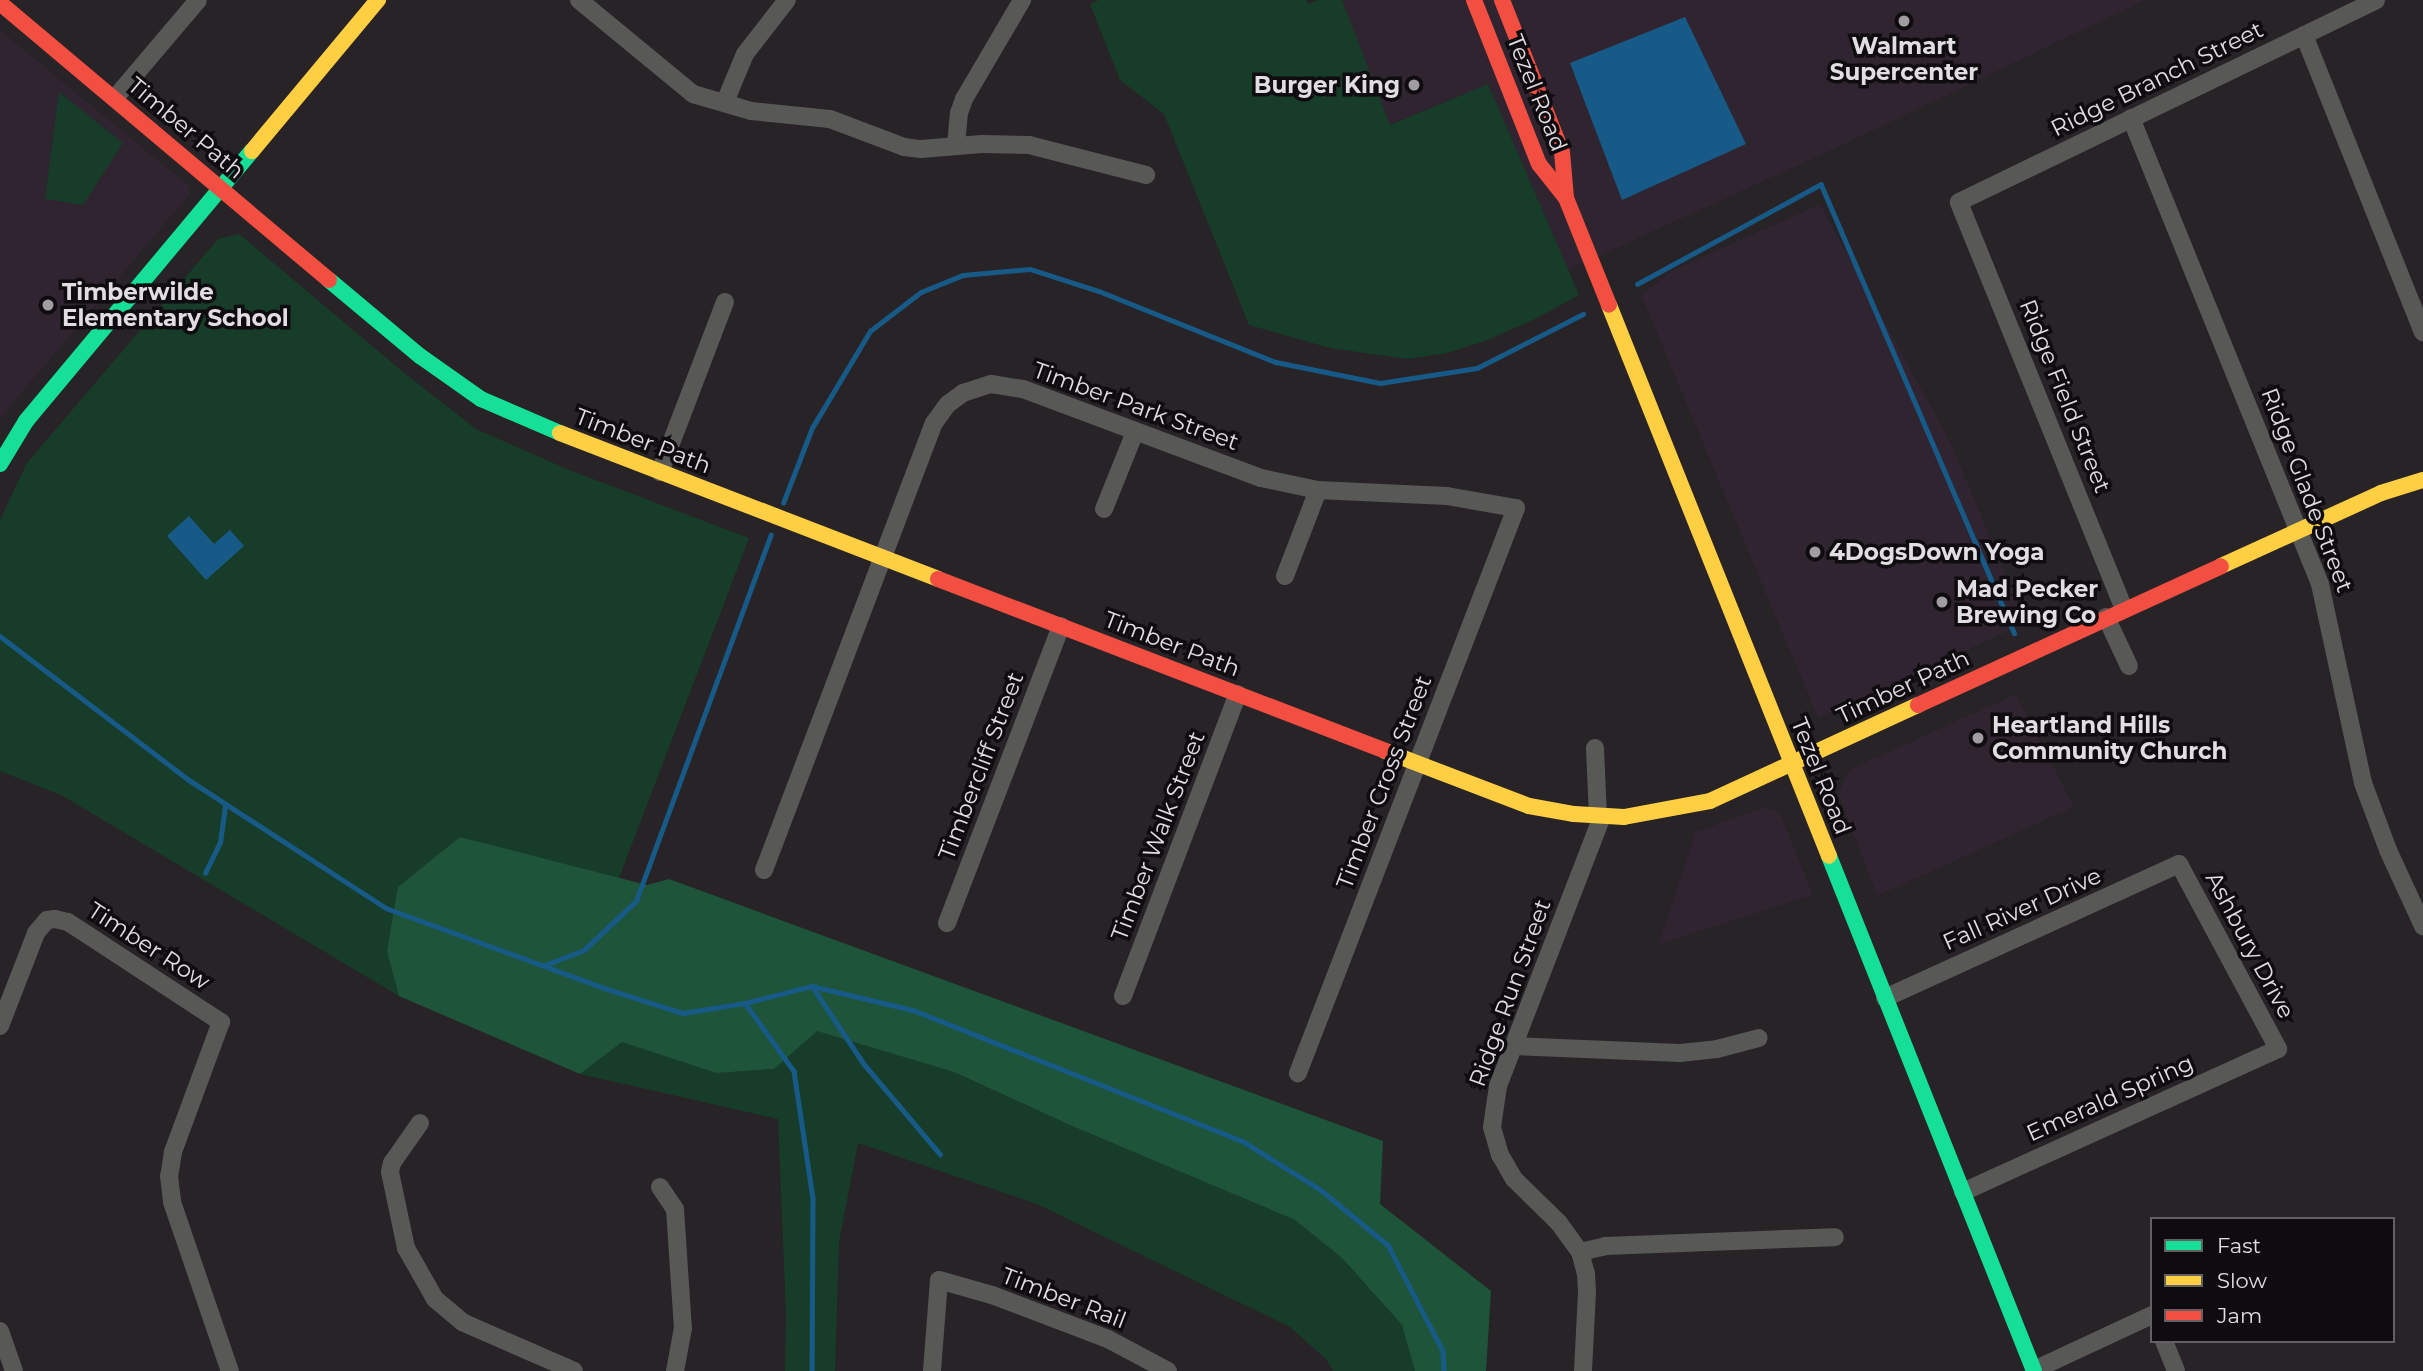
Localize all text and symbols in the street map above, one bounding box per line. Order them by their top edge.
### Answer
marker: Walmart Supercenter [1896,13,1912,29]
street label: Ridge Branch Street [2046,16,2268,142]
street label: Tezel Road [1501,31,1573,155]
place label: Walmart Supercenter [1830,32,1978,86]
street label: Timber Path [122,71,250,185]
place label: Burger King [1254,71,1400,99]
marker: Burger King [1406,77,1422,93]
place label: Timberwilde Elementary School [62,278,289,332]
street label: Ridge Field Street [2014,295,2116,497]
marker: Timberwilde Elementary School [40,297,56,313]
street label: Timber Park Street [1029,356,1243,456]
street label: Ridge Glade Street [2255,384,2359,596]
street label: Timber Path [571,402,715,480]
place label: 4DogsDown Yoga [1829,538,2044,566]
marker: 4DogsDown Yoga [1807,544,1823,560]
place label: Mad Pecker Brewing Co [1956,575,2098,629]
marker: Mad Pecker Brewing Co [1934,594,1950,610]
street label: Timber Path [1100,605,1244,683]
street label: Timber Path [1832,644,1974,730]
street label: Timbercliff Street [933,668,1029,864]
street label: Timber Cross Street [1331,671,1437,893]
place label: Heartland Hills Community Church [1992,711,2227,765]
street label: Tezel Road [1785,714,1857,838]
street label: Timber Walk Street [1105,727,1211,945]
marker: Heartland Hills Community Church [1970,730,1986,746]
street label: Fall River Drive [1939,862,2105,956]
street label: Ashbury Drive [2200,867,2300,1023]
street label: Timber Row [83,896,215,996]
street label: Ridge Run Street [1463,896,1557,1090]
street label: Emerald Spring [2022,1049,2198,1147]
legend [2150,1217,2395,1343]
text: Fast [2217,1233,2261,1258]
street label: Timber Rail [998,1262,1130,1334]
text: Slow [2217,1268,2267,1293]
text: Jam [2217,1303,2262,1328]

